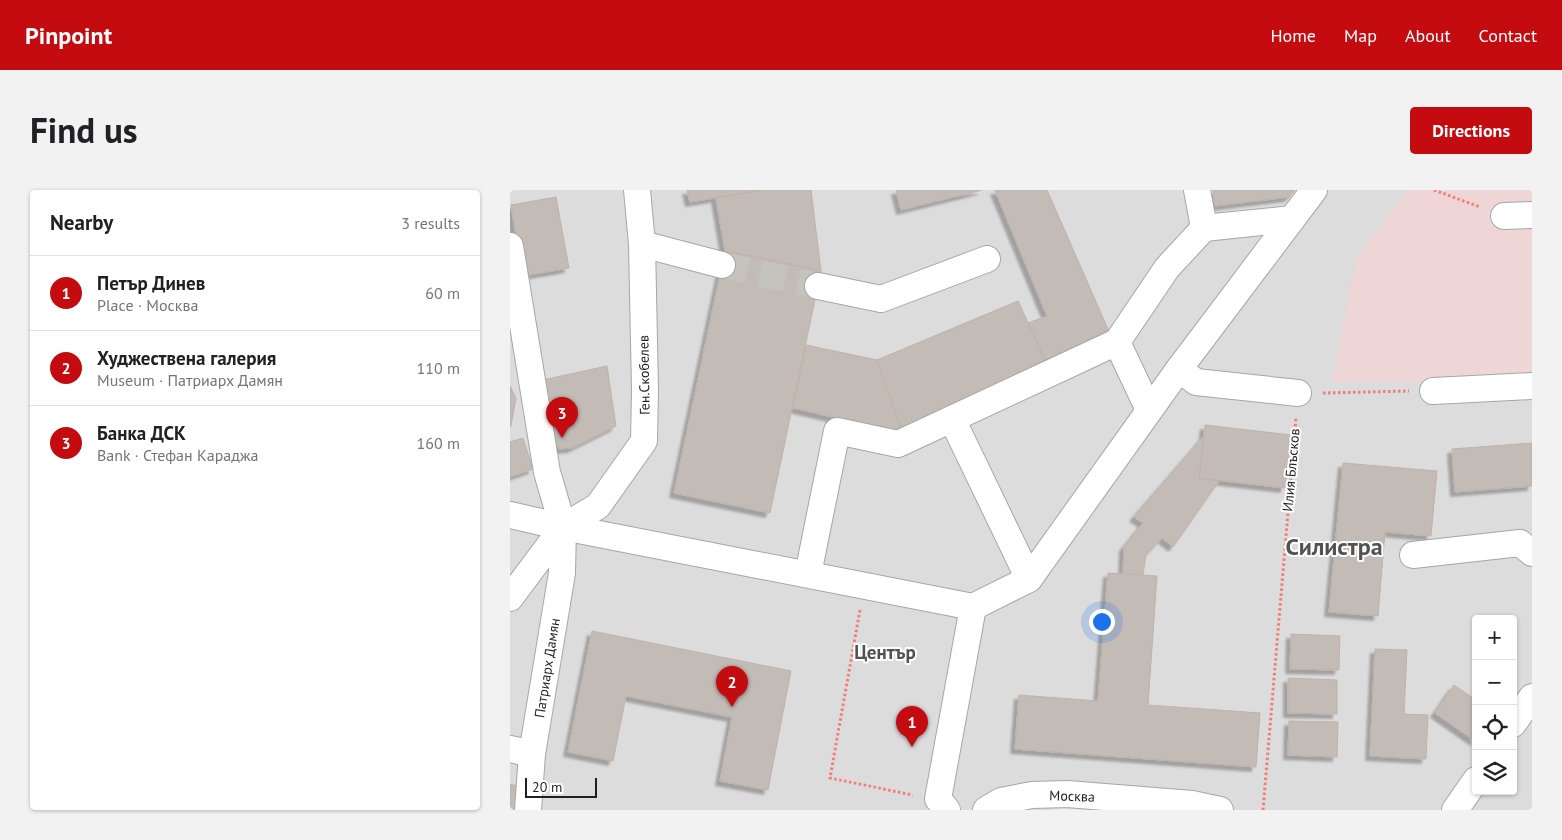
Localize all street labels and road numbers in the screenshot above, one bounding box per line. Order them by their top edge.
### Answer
street label: Ген.Скобелев [634,335,654,415]
street label: Илия Блъсков [1278,428,1304,512]
street label: Патриарх Дамян [530,617,564,719]
street label: Москва [1049,786,1095,806]

